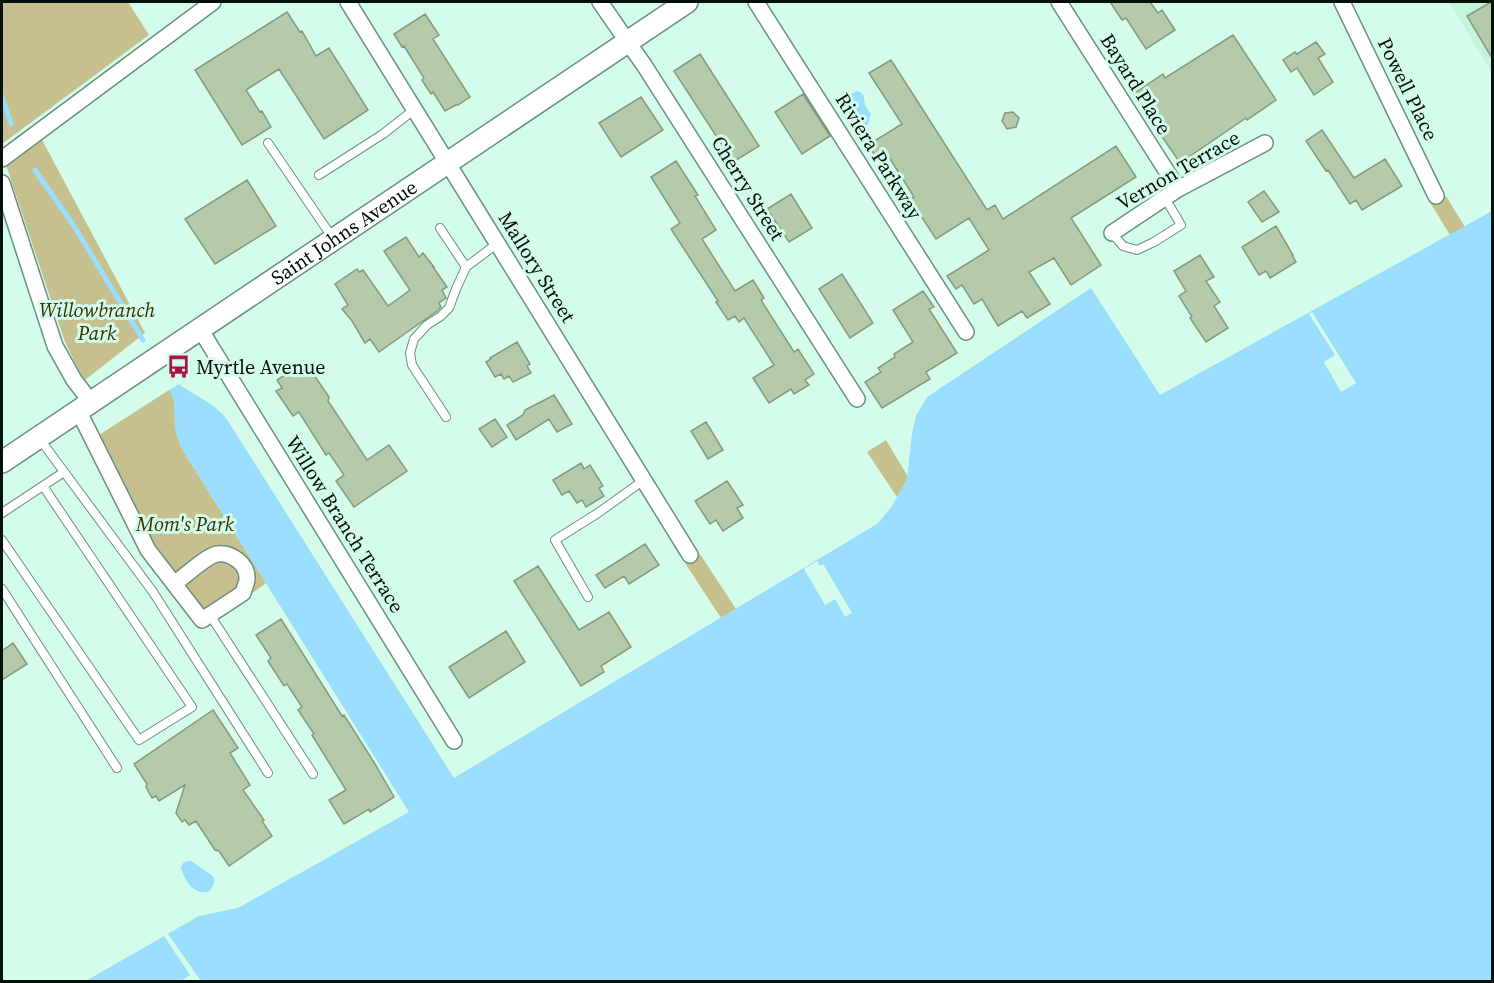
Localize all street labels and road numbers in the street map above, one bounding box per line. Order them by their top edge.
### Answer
street label: Bayard Place [1094,28,1178,140]
street label: Powell Place [1371,33,1445,145]
street label: Riviera Parkway [829,87,929,225]
street label: Vernon Terrace [1111,123,1245,217]
street label: Cherry Street [705,130,792,246]
street label: Saint Johns Avenue [265,173,423,292]
street label: Mallory Street [492,206,583,328]
street label: Willow Branch Terrace [279,430,411,618]

